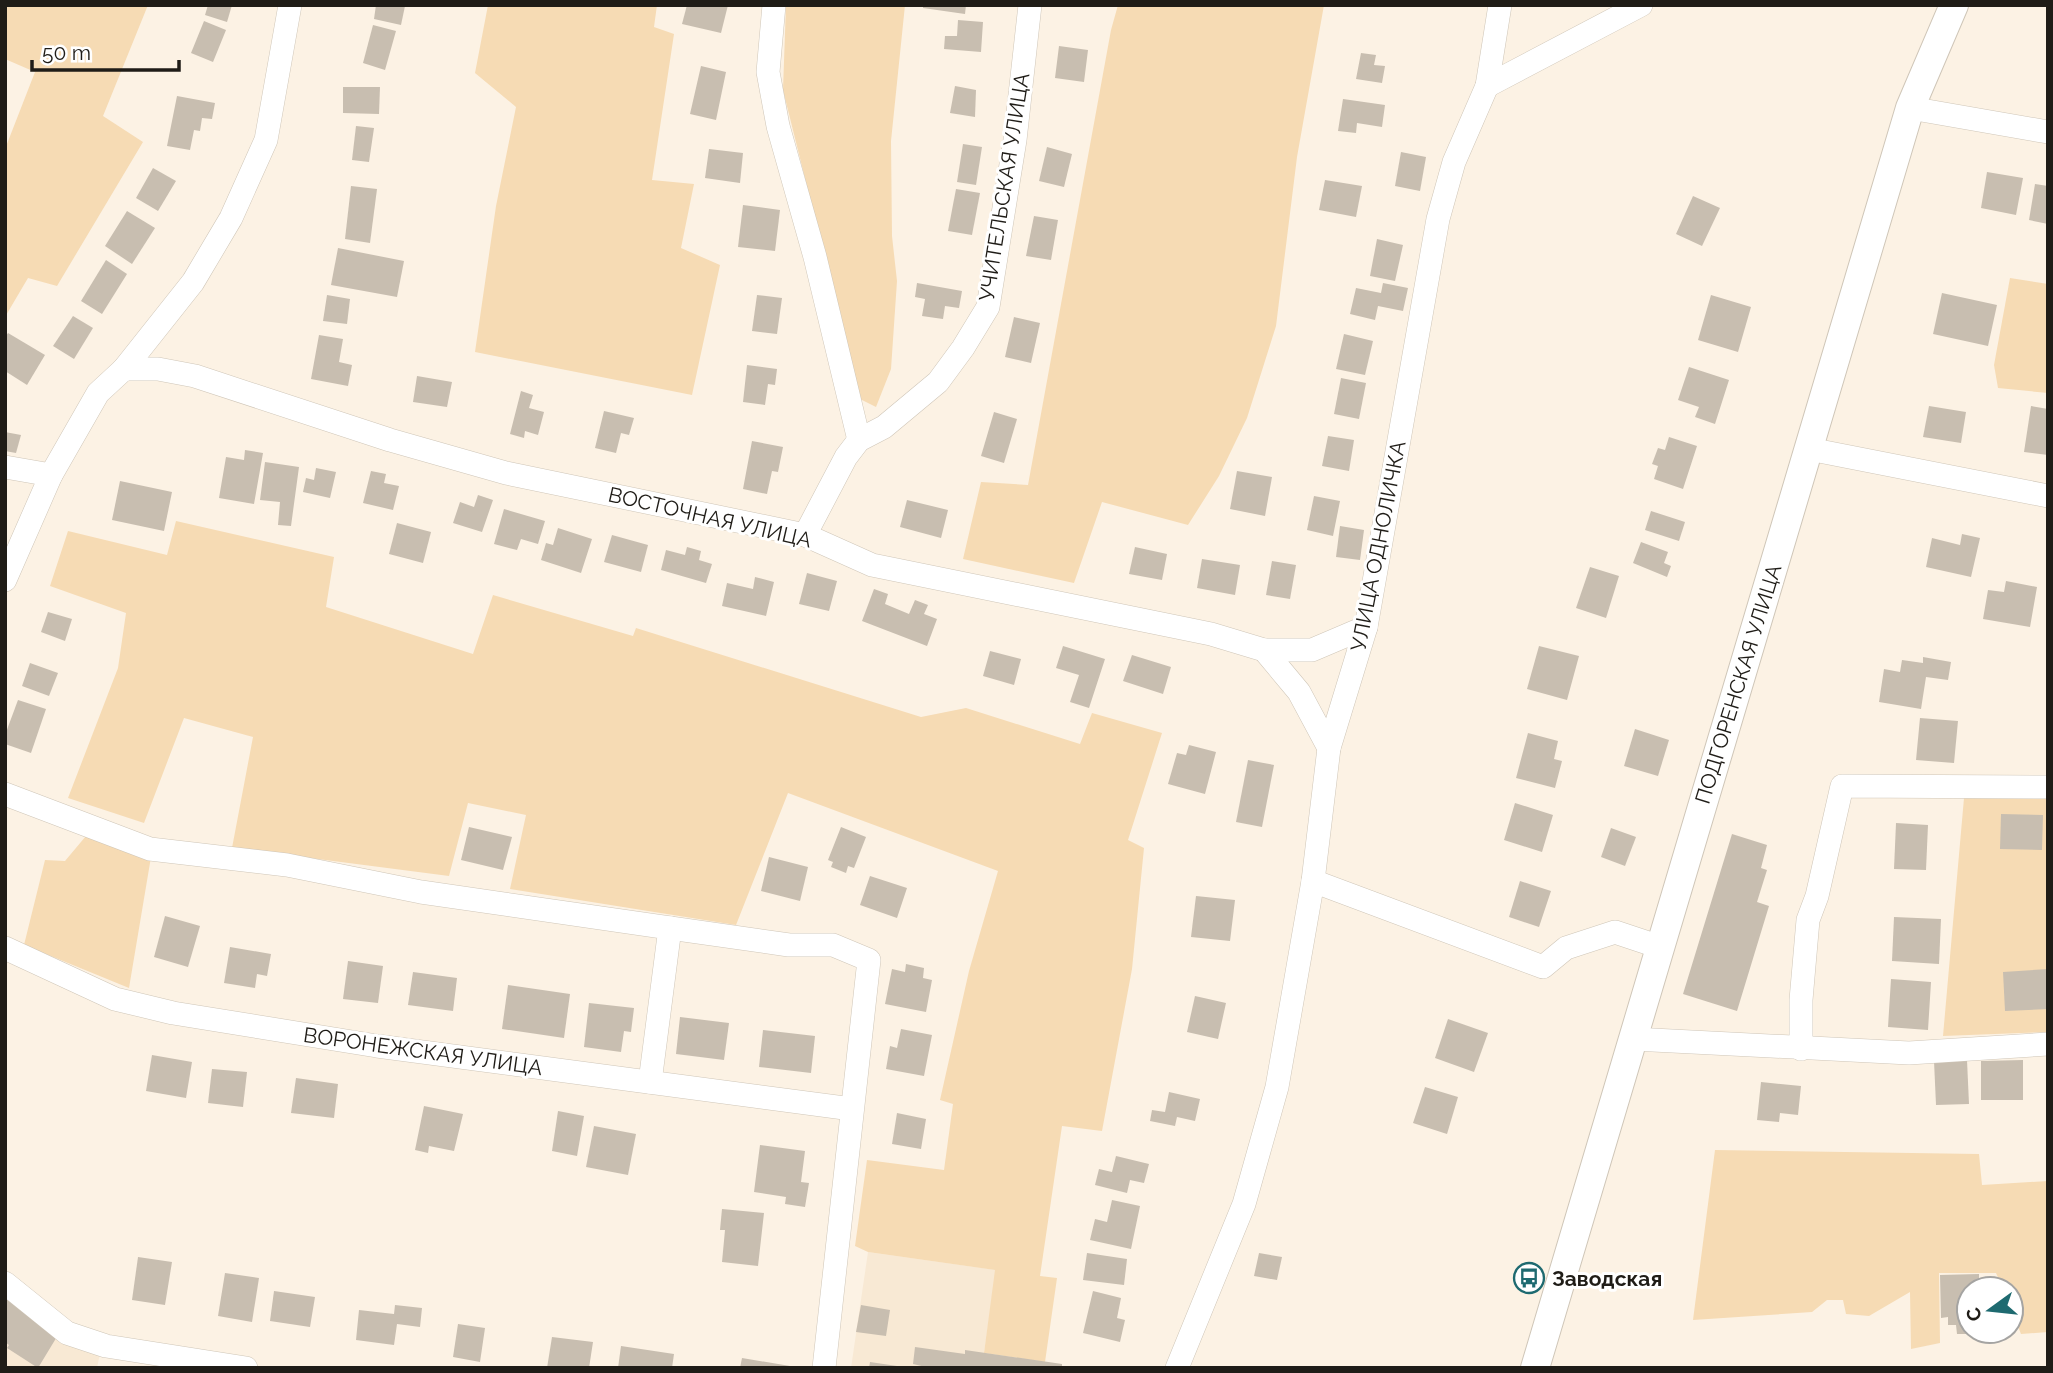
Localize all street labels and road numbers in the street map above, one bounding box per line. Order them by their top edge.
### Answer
street label: УЧИТЕЛЬСКАЯ УЛИЦА [974,71,1034,303]
street label: УЛИЦА ОДНОЛИЧКА [1345,439,1411,653]
street label: ВОСТОЧНАЯ УЛИЦА [606,481,814,553]
street label: ПОДГОРЕНСКАЯ УЛИЦА [1690,561,1786,807]
street label: ВОРОНЕЖСКАЯ УЛИЦА [302,1022,544,1080]

